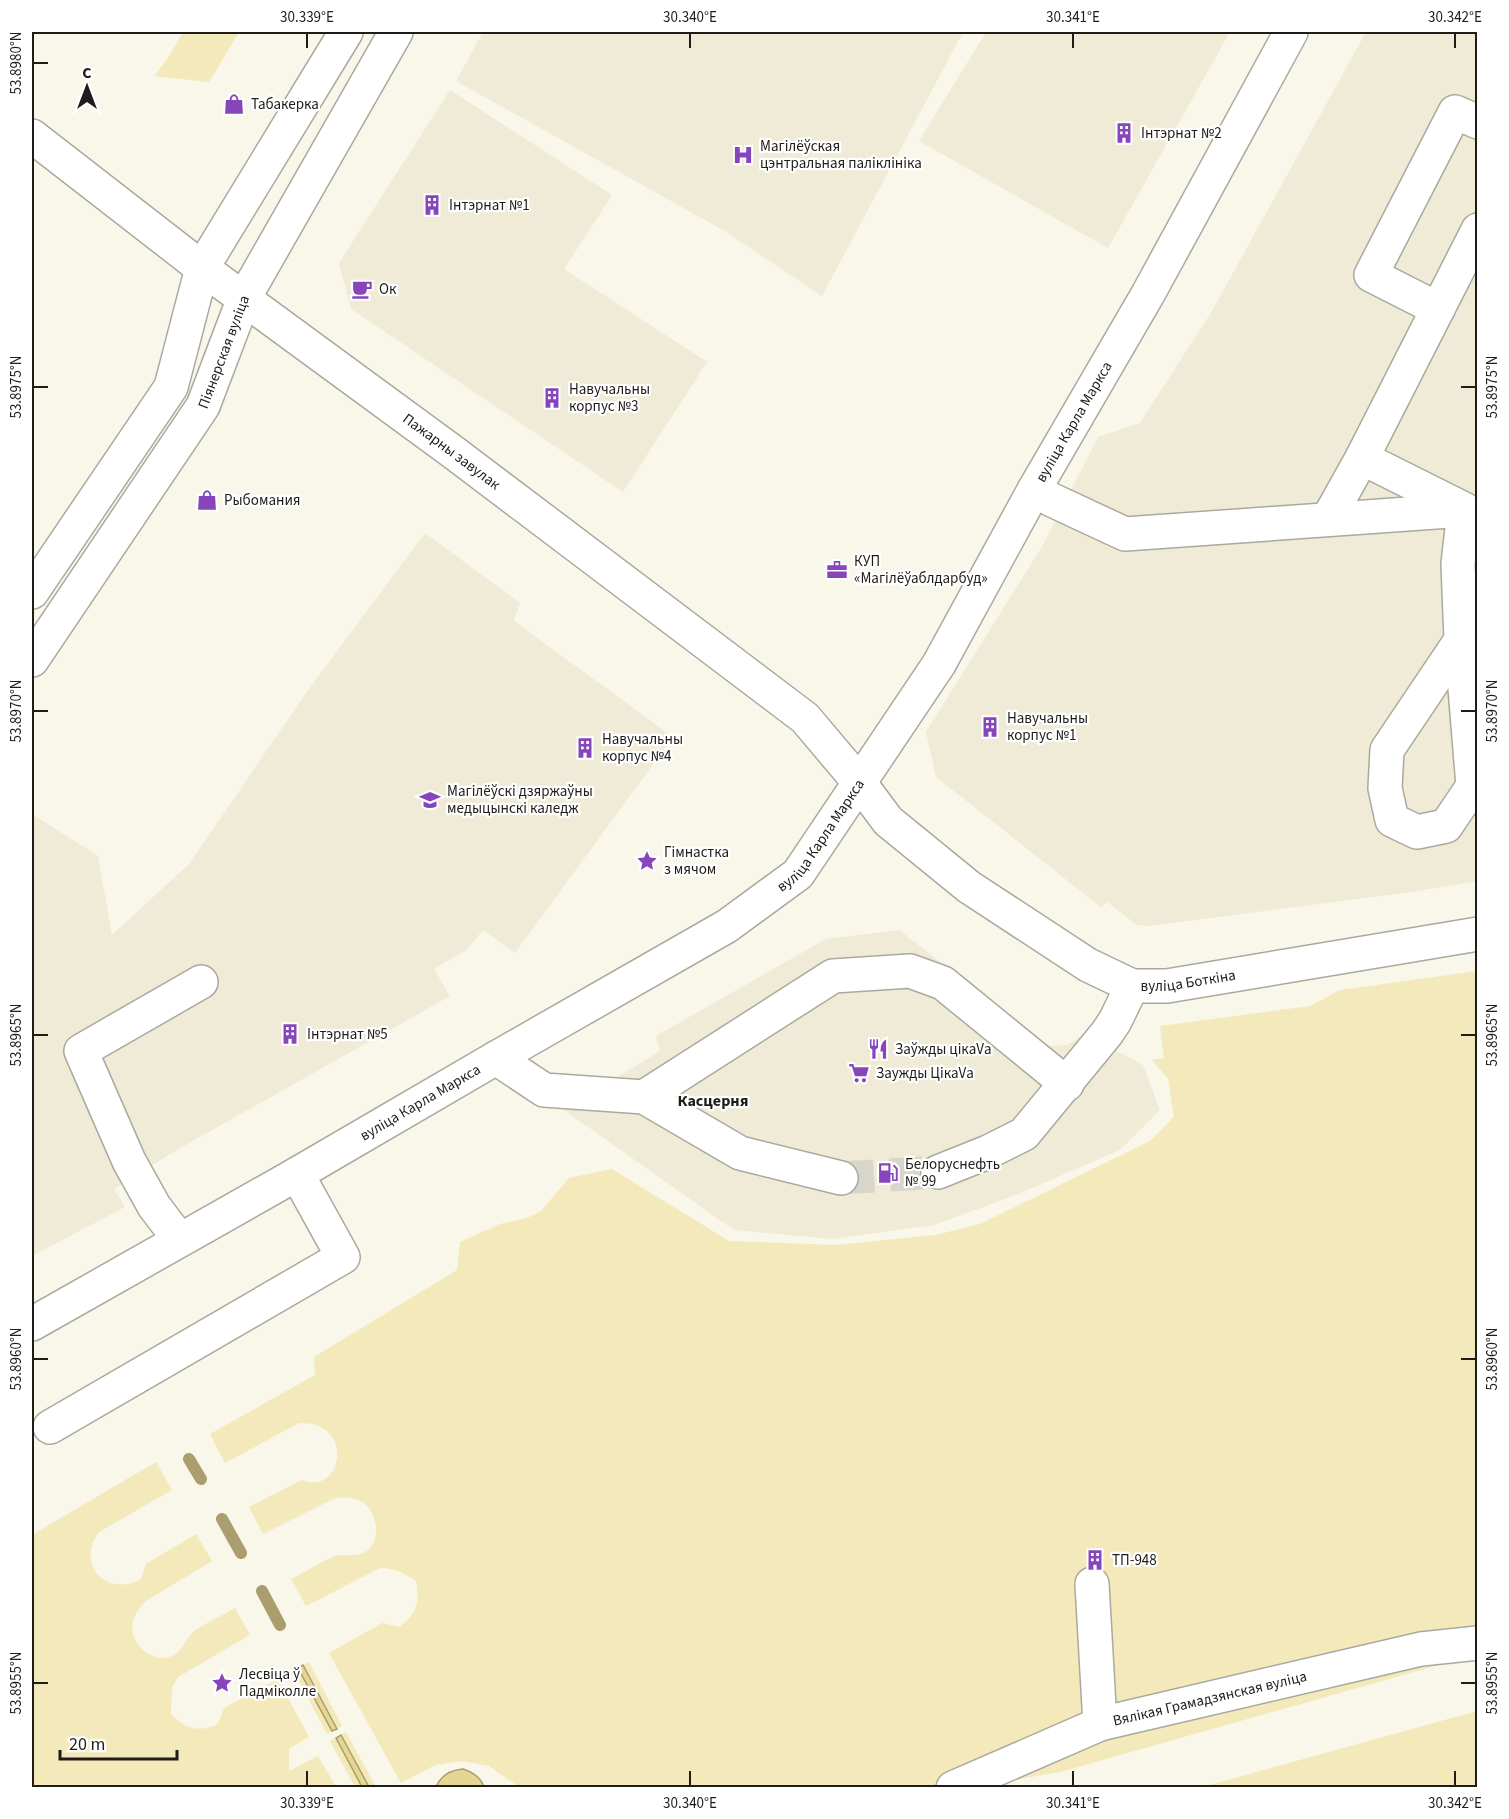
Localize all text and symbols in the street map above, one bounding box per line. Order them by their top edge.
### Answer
text: 30.339°E [280,7,334,28]
text: 30.340°E [663,7,717,28]
text: 30.341°E [1046,7,1100,28]
text: 30.342°E [1428,7,1482,28]
text: 53.8980°N [6,31,27,95]
north arrow [57,57,117,117]
text: С [82,62,92,84]
shop icon: Табакерка [222,92,246,116]
place label: Табакерка [251,94,319,115]
building icon: Інтэрнат №2 [1112,121,1136,145]
place label: Інтэрнат №2 [1141,123,1222,144]
place label: Магілёўская цэнтральная паліклініка [760,136,922,174]
hospital icon: Магілёўская цэнтральная паліклініка [731,143,755,167]
building icon: Інтэрнат №1 [420,193,444,217]
place label: Інтэрнат №1 [449,195,530,216]
cafe icon: Ок [350,277,374,301]
place label: Ок [379,279,397,300]
street label: Піянерская вуліца [192,292,255,412]
text: 53.8975°N [6,355,27,419]
text: 53.8975°N [1482,355,1503,419]
street label: вуліца Карла Маркса [1030,358,1117,486]
place label: Навучальны корпус №3 [569,379,650,417]
building icon: Навучальны корпус №3 [540,386,564,410]
street label: Пажарны завулак [399,408,505,495]
shop icon: Рыбомания [195,488,219,512]
place label: Рыбомания [224,490,301,511]
place label: КУП «Магілёўаблдарбуд» [854,551,988,589]
office icon: КУП «Магілёўаблдарбуд» [825,558,849,582]
text: 53.8970°N [6,679,27,743]
text: 53.8970°N [1482,679,1503,743]
place label: Навучальны корпус №1 [1007,708,1088,746]
building icon: Навучальны корпус №1 [978,715,1002,739]
place label: Навучальны корпус №4 [602,729,683,767]
building icon: Навучальны корпус №4 [573,736,597,760]
street label: вуліца Карла Маркса [772,775,869,897]
place label: Магілёўскі дзяржаўны медыцынскі каледж [447,781,593,819]
school or university icon: Магілёўскі дзяржаўны медыцынскі каледж [418,788,442,812]
place label: Гімнастка з мячом [664,842,729,880]
place icon: Гімнастка з мячом [635,849,659,873]
street label: вуліца Боткіна [1141,964,1237,997]
text: 53.8965°N [6,1003,27,1067]
text: 53.8965°N [1482,1003,1503,1067]
building icon: Інтэрнат №5 [278,1022,302,1046]
place label: Інтэрнат №5 [307,1024,388,1045]
restaurant icon: Заўжды цікаVа [866,1037,890,1061]
place label: Заўжды цікаVа [895,1039,991,1060]
street label: вуліца Карла Маркса [356,1059,484,1146]
supermarket icon: Заужды ЦікаVа [847,1061,871,1085]
place label: Заужды ЦікаVа [876,1063,974,1084]
district label: Касцерня [678,1090,748,1112]
place label: Белоруснефть № 99 [905,1154,1000,1192]
fuel station icon: Белоруснефть № 99 [876,1161,900,1185]
text: 53.8960°N [6,1327,27,1391]
text: 53.8960°N [1482,1327,1503,1391]
building icon: ТП-948 [1083,1548,1107,1572]
place label: ТП-948 [1112,1550,1157,1571]
text: 53.8955°N [6,1651,27,1715]
text: 53.8955°N [1482,1651,1503,1715]
place label: Лесвіца ў Падміколле [239,1664,316,1702]
street label: Вялікая Грамадзянская вуліца [1111,1666,1309,1731]
place icon: Лесвіца ў Падміколле [210,1671,234,1695]
scale bar [60,1723,177,1761]
text: 20 m [69,1732,105,1757]
text: 30.339°E [280,1793,334,1814]
text: 30.340°E [663,1793,717,1814]
text: 30.341°E [1046,1793,1100,1814]
text: 30.342°E [1428,1793,1482,1814]

